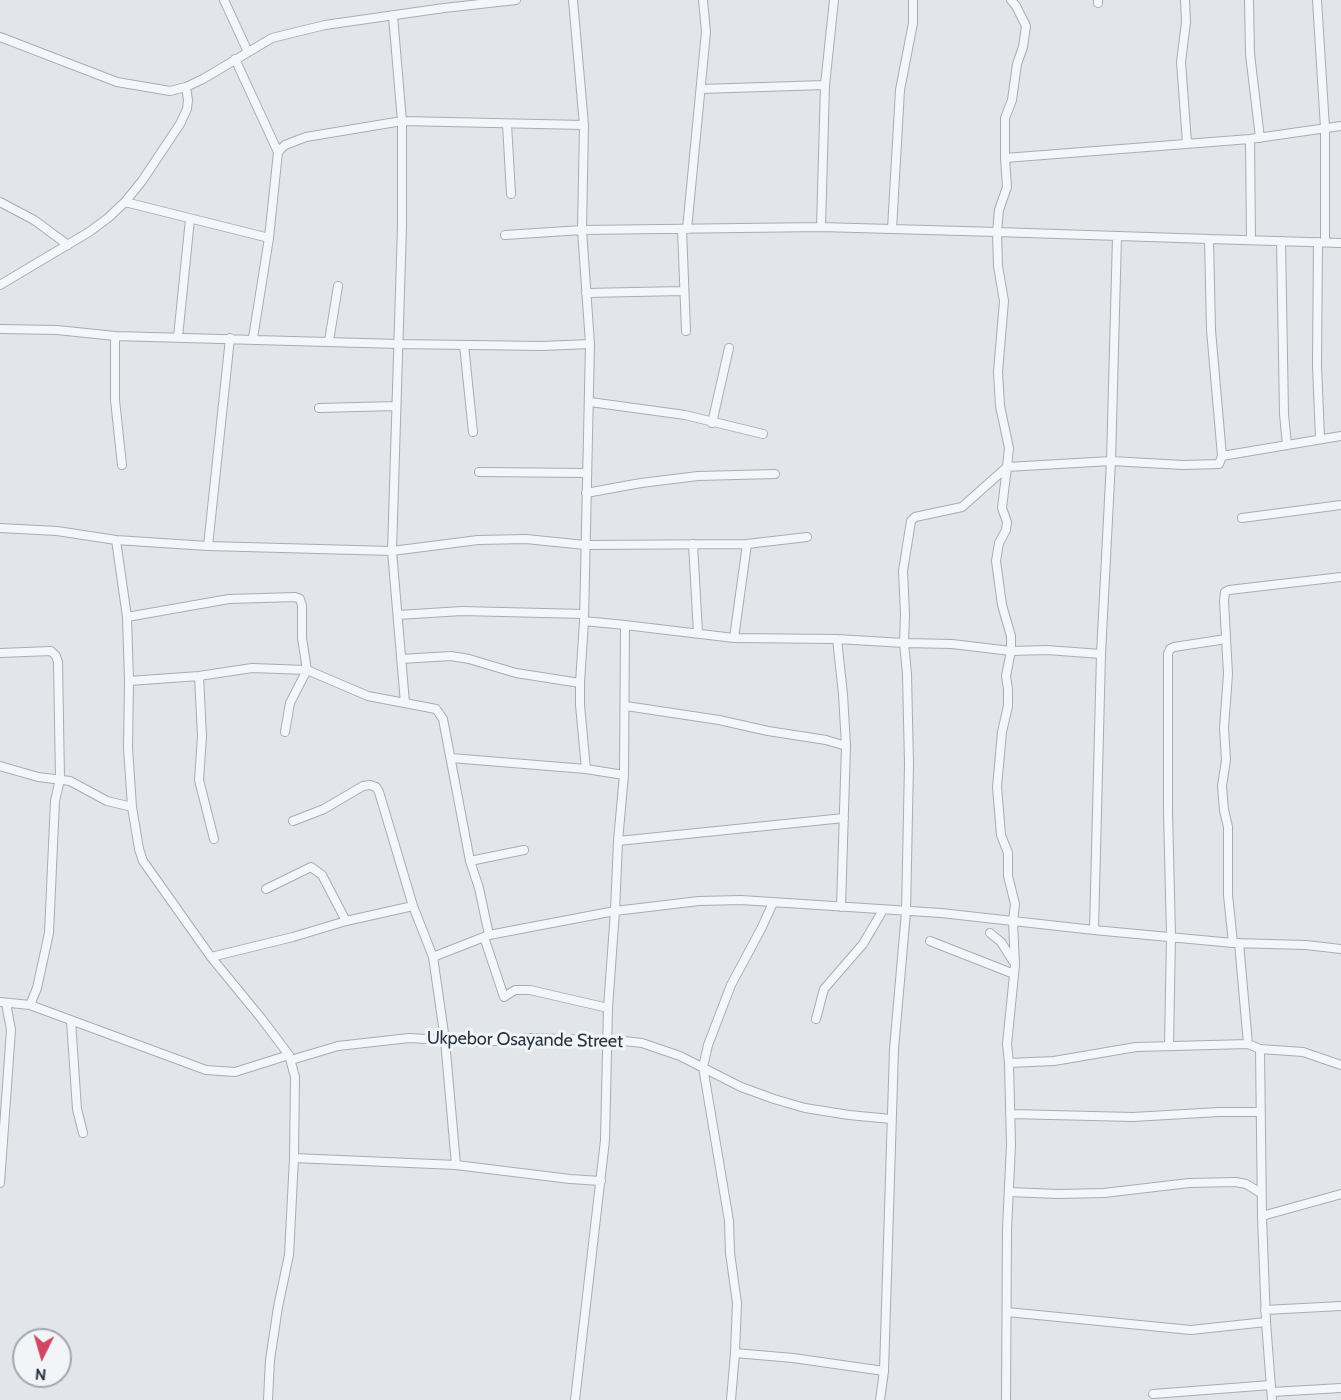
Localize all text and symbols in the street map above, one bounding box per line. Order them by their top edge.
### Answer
street label: Ukpebor Osayande Street [427,1027,623,1053]
north arrow [12,1328,72,1388]
text: N [34,1364,47,1384]

